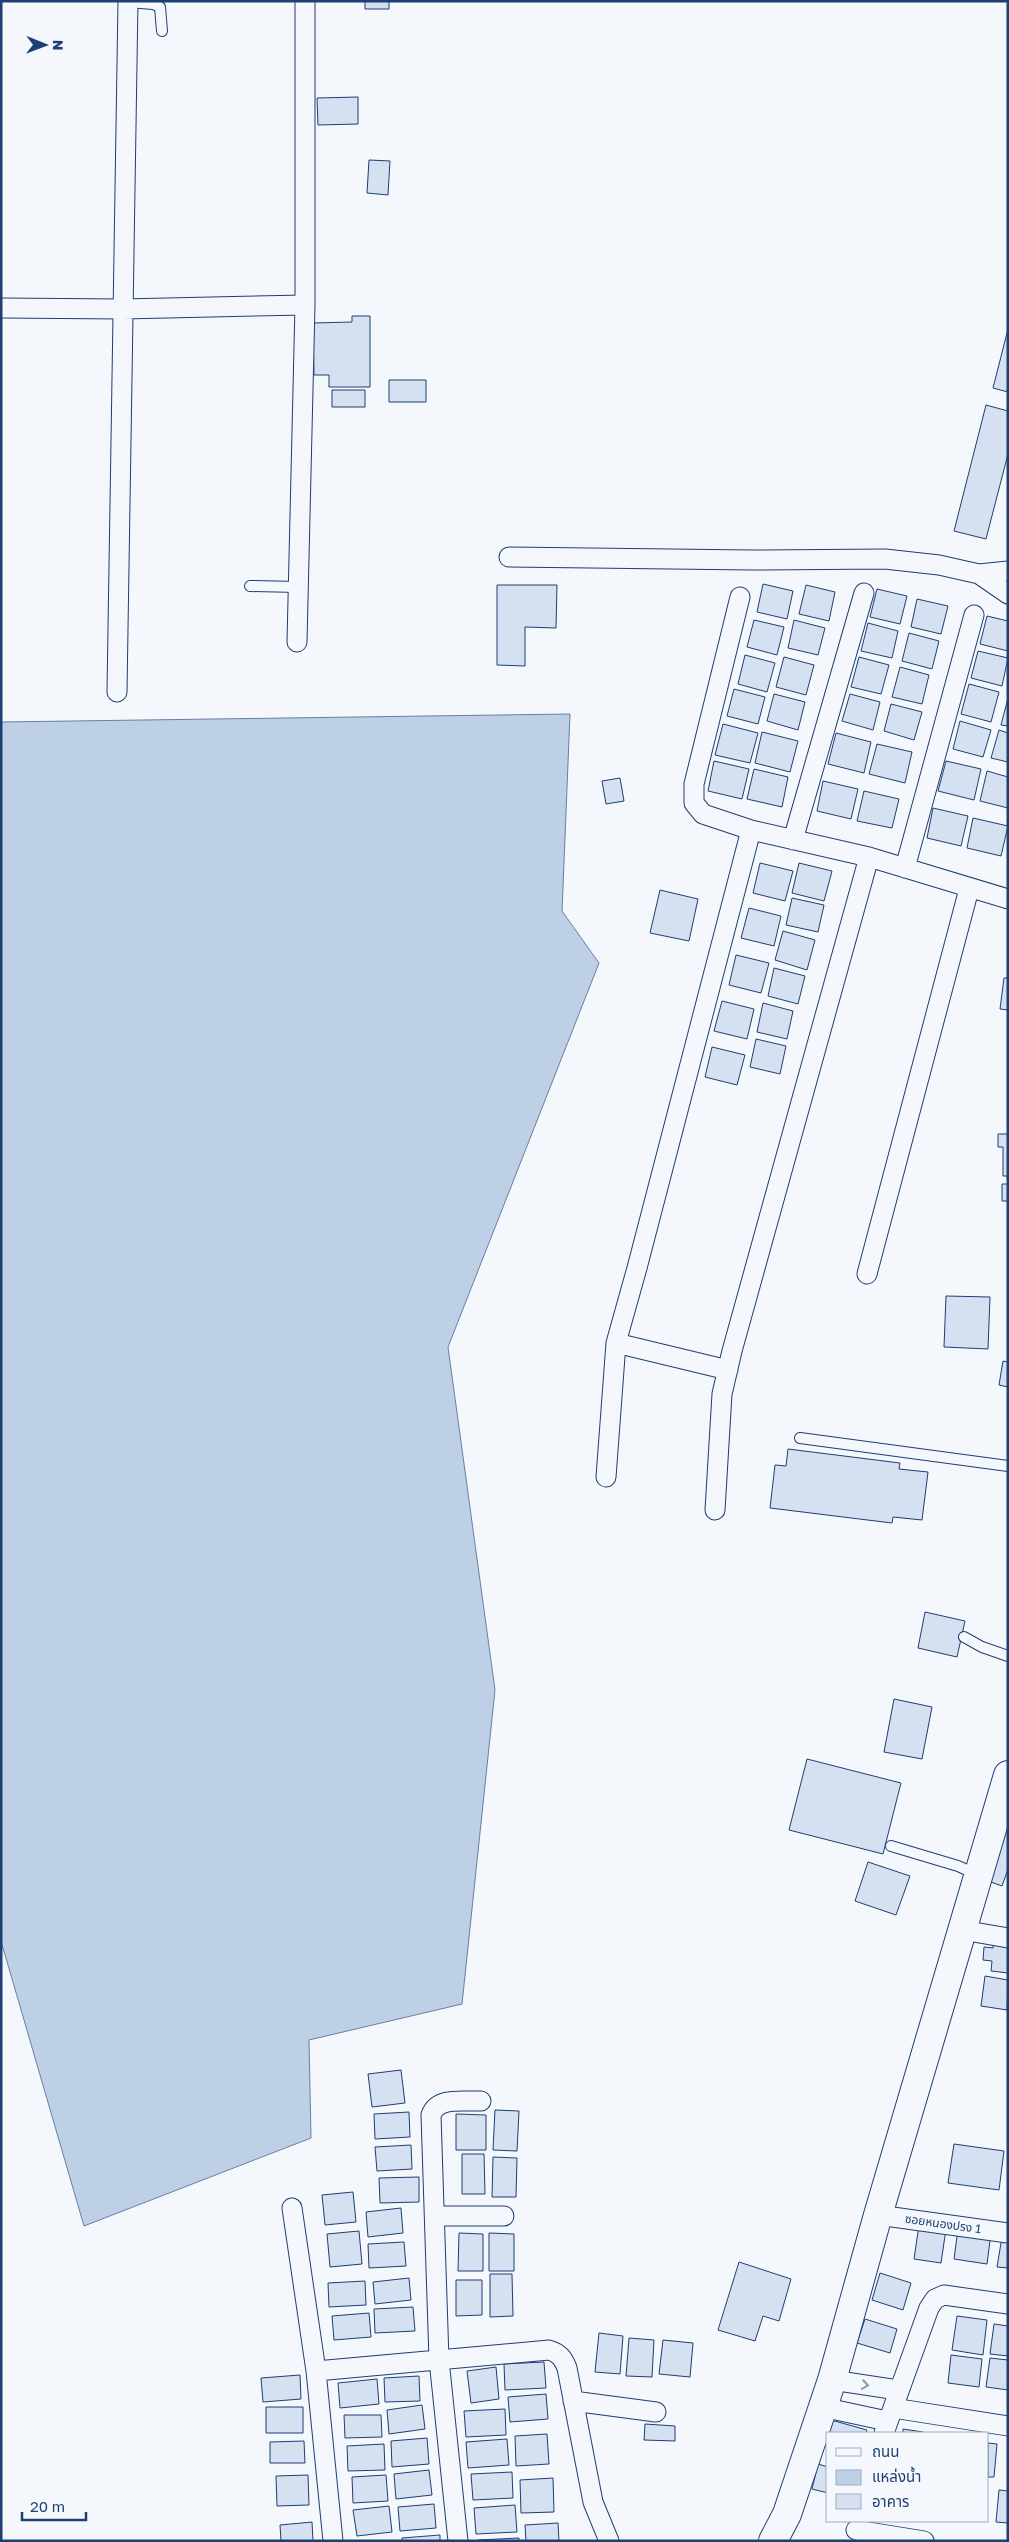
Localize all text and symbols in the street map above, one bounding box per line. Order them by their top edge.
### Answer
north arrow [20,20,70,70]
text: N [50,40,67,51]
street label: ซอยหนองปรง 1 [904,2211,982,2236]
one-way arrow [861,2379,869,2390]
legend [826,2432,989,2522]
text: ถนน [872,2442,899,2460]
text: แหล่งน้ำ [872,2466,921,2485]
scale bar [22,2490,86,2522]
text: อาคาร [872,2492,909,2510]
text: 20 m [30,2497,65,2515]

